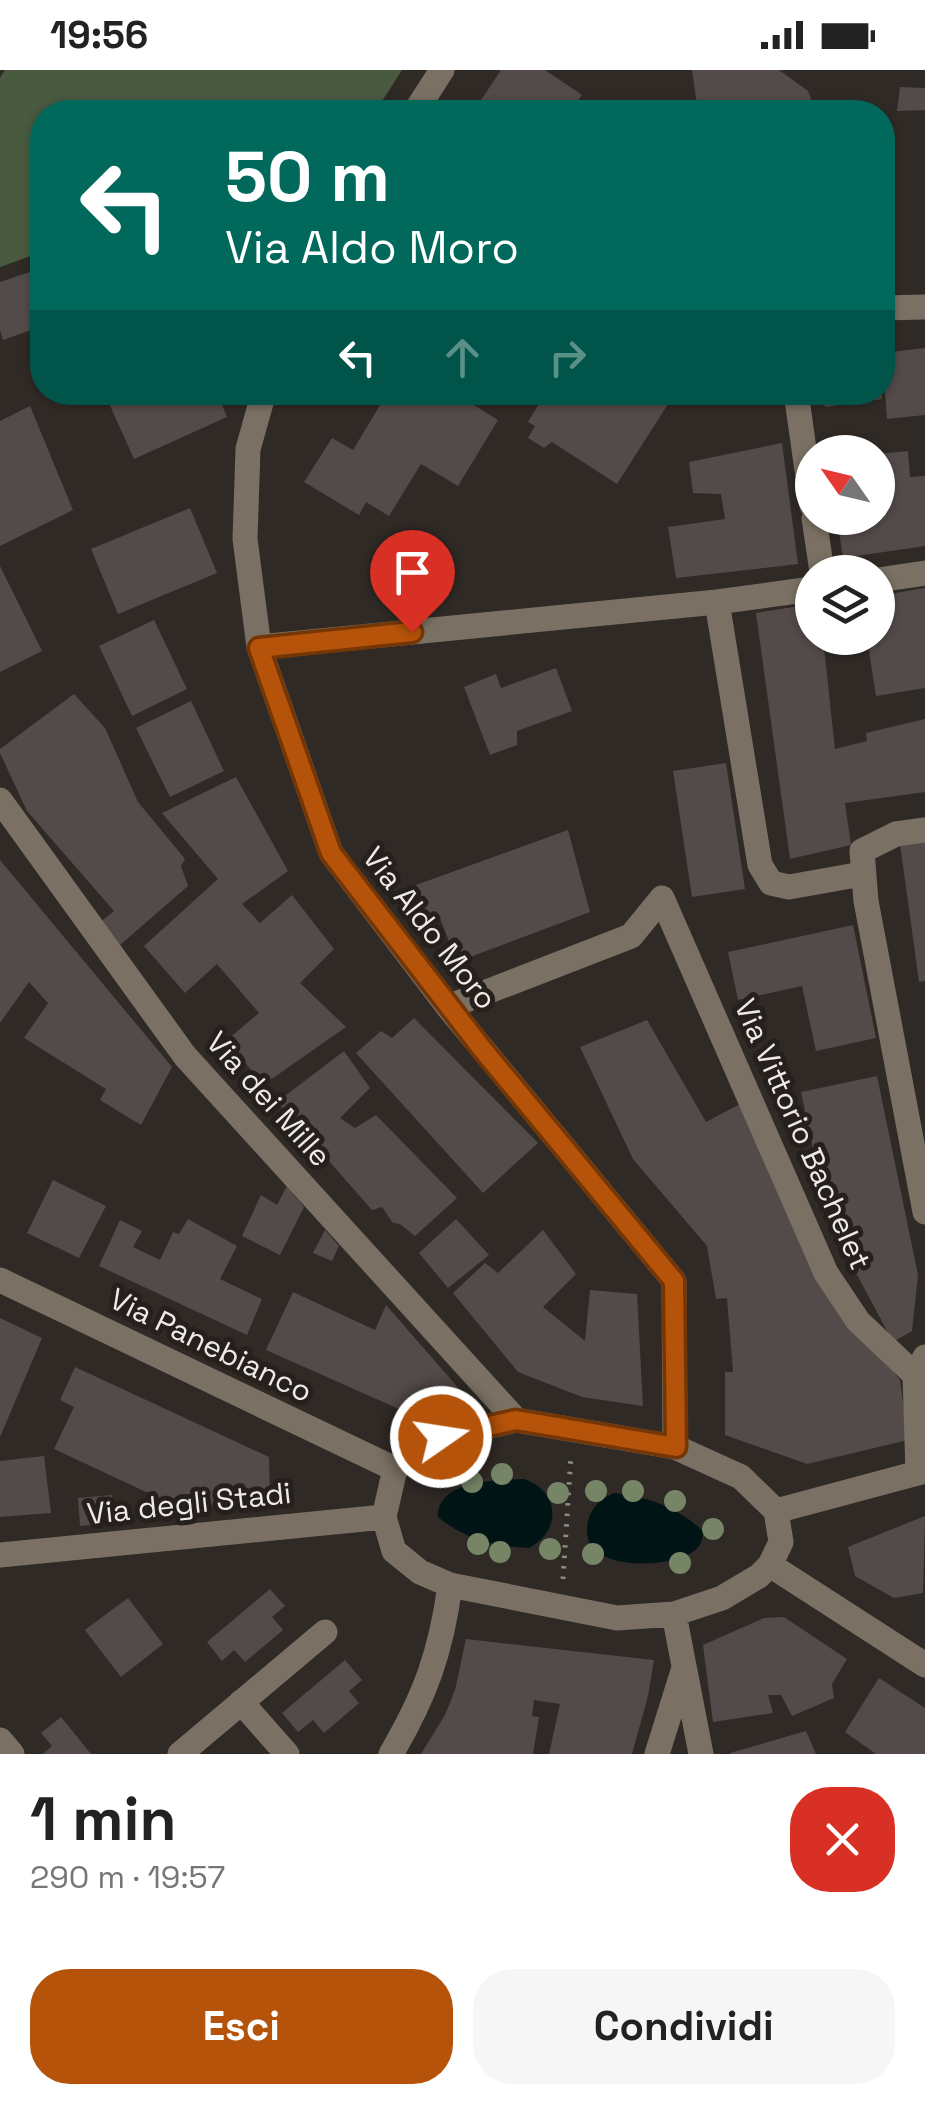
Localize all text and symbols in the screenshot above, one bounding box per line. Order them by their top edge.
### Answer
text: 19:56 [50,11,148,59]
text: 50 m [225,132,390,221]
icon: left [60,140,190,270]
text: Via Aldo Moro [225,219,519,276]
icon: left [330,330,385,385]
icon: ahead [435,330,490,385]
icon: right [540,330,595,385]
north arrow [795,435,895,535]
map controls [795,435,895,655]
pin [370,530,455,633]
icon: arrive [385,545,440,600]
button: layers [795,555,895,655]
street label: Via Aldo Moro [354,839,506,1017]
street label: Via Vittorio Bachelet [726,993,880,1275]
street label: Via dei Mille [198,1023,340,1175]
street label: Via Panebianco [103,1279,319,1411]
position arrow [389,1385,493,1489]
street label: Via degli Stadi [85,1473,293,1533]
text: 1 min [30,1781,177,1858]
button: close [790,1787,895,1892]
text: 290 m · 19:57 [30,1857,225,1897]
button: Esci [30,1969,453,2084]
button: Condividi [473,1969,895,2084]

